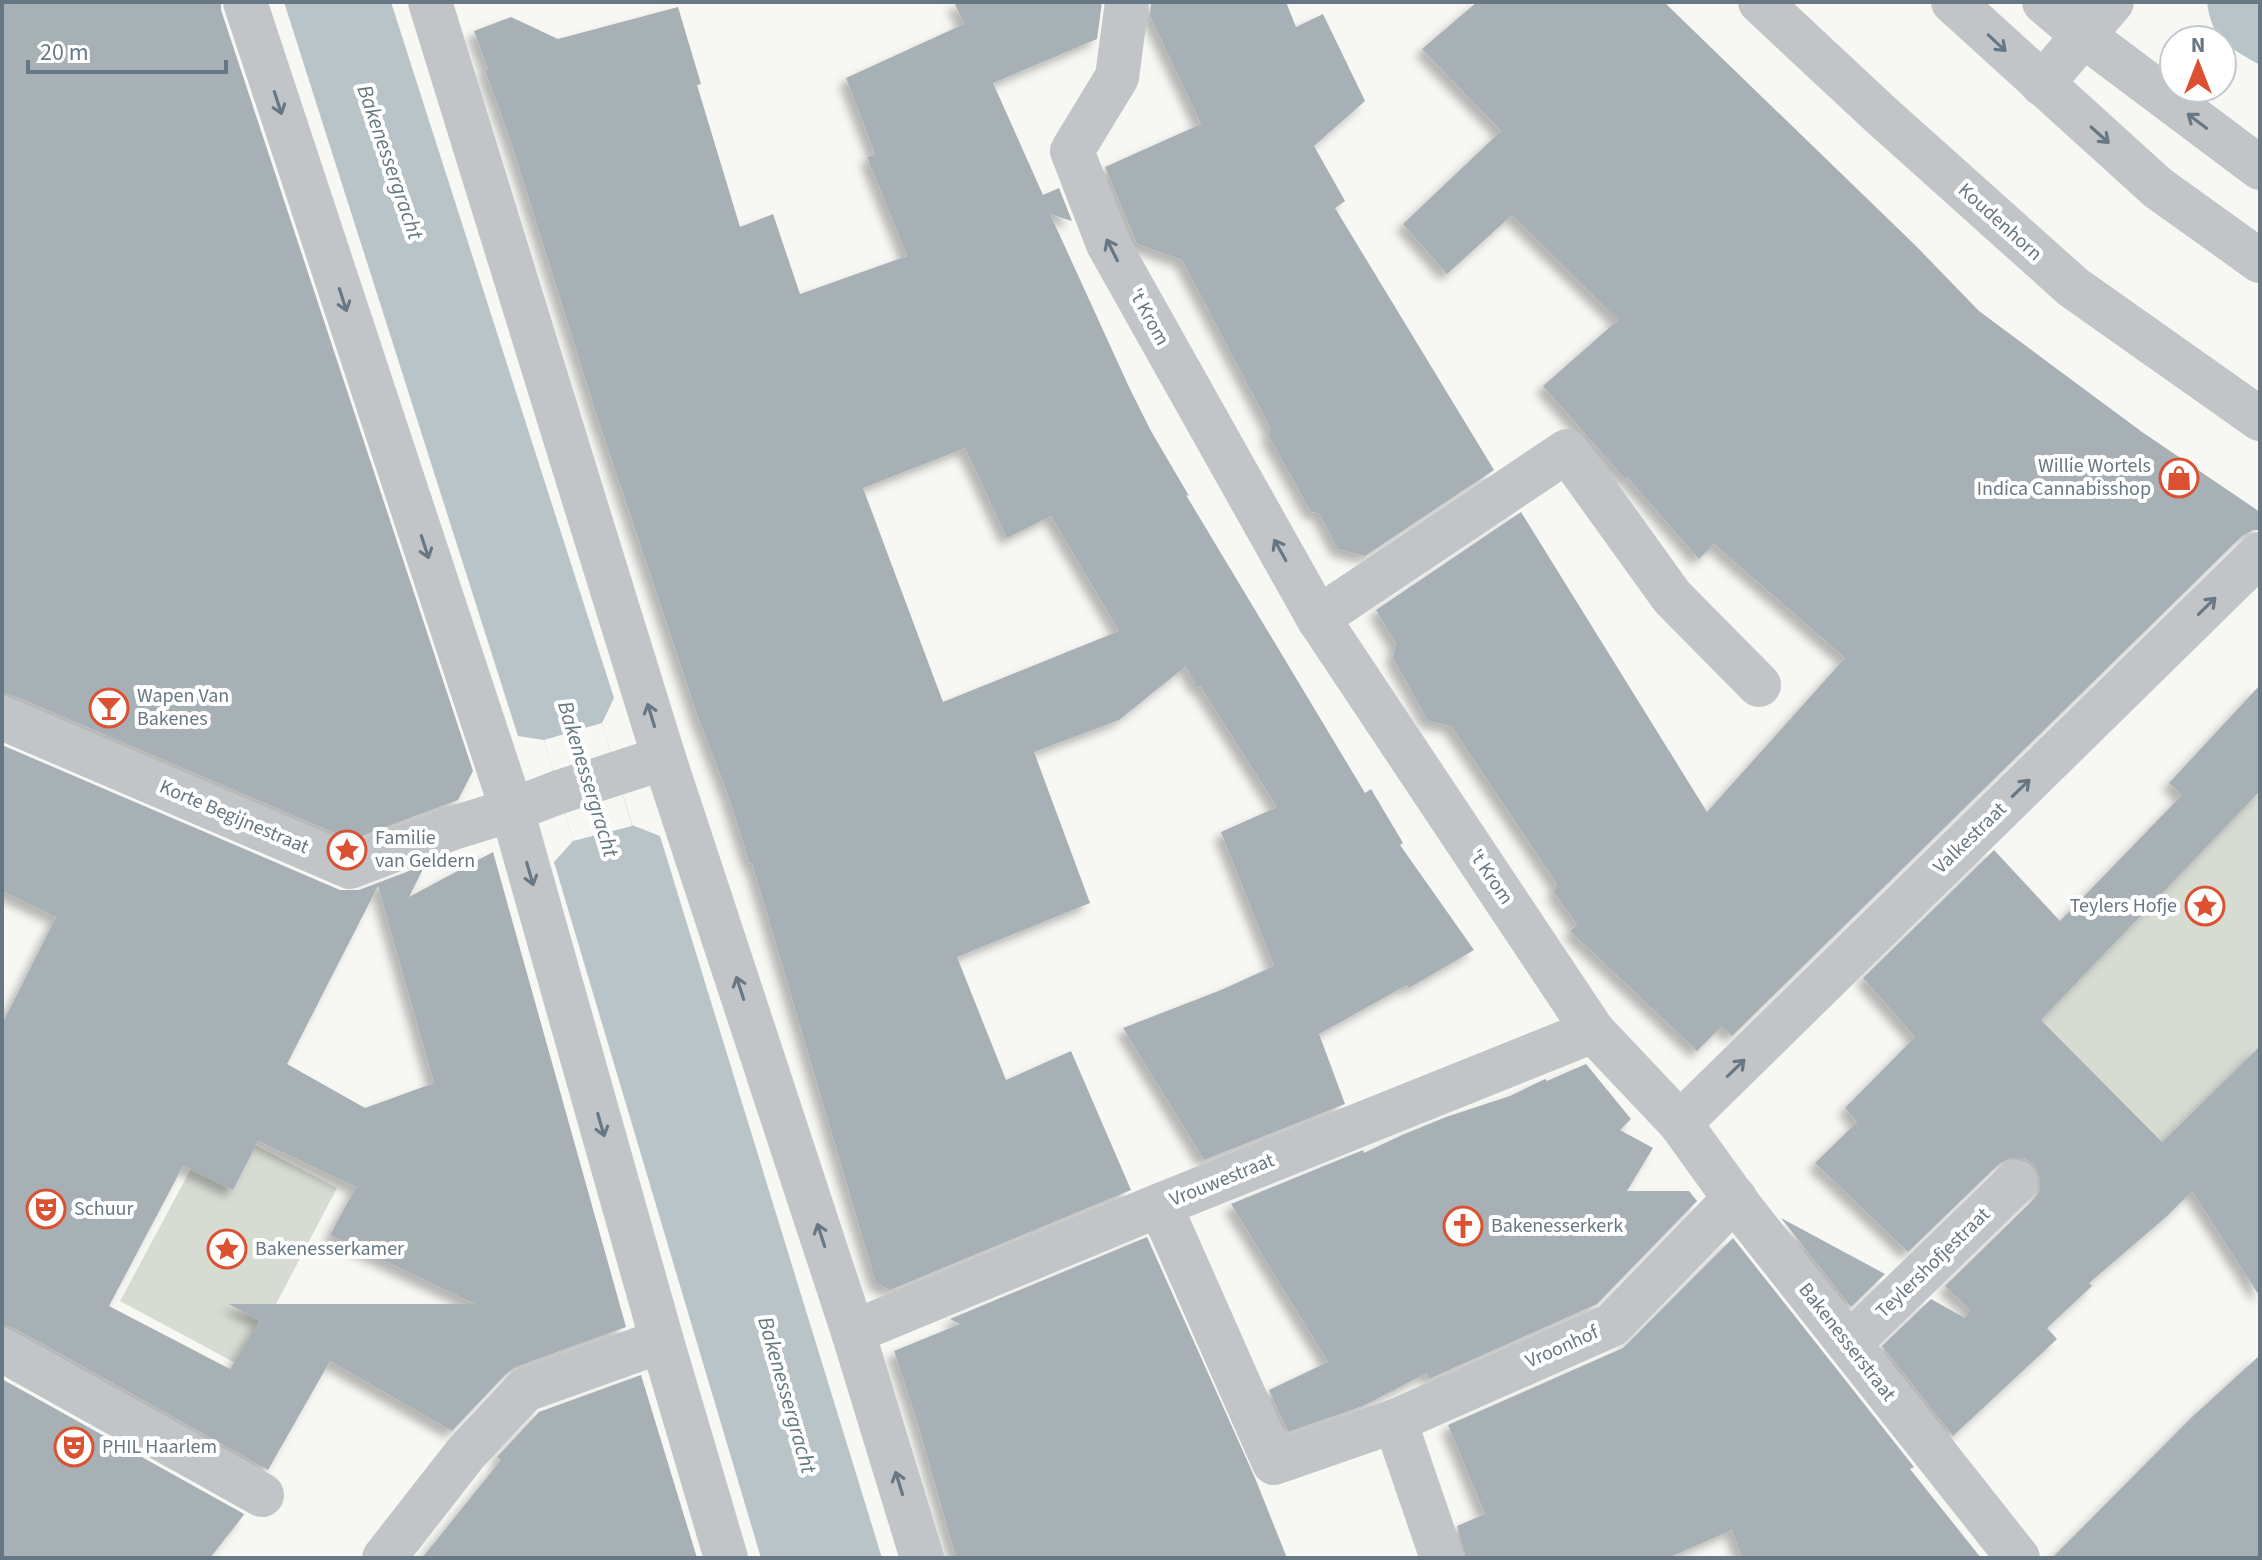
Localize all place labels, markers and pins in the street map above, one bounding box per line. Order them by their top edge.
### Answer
place label: Willie Wortels Indica Cannabisshop [1977,452,2151,503]
shop icon: Willie Wortels Indica Cannabisshop [2158,457,2200,499]
place label: Wapen Van Bakenes [137,682,229,733]
bar icon: Wapen Van Bakenes [88,687,130,729]
place label: Familie van Geldern [375,824,475,875]
place icon: Familie van Geldern [326,829,368,871]
place icon: Teylers Hofje [2184,885,2226,927]
place label: Teylers Hofje [2070,892,2177,920]
theatre icon: Schuur [25,1188,67,1230]
place label: Schuur [74,1195,133,1223]
church icon: Bakenesserkerk [1442,1205,1484,1247]
place label: Bakenesserkerk [1491,1212,1623,1240]
place icon: Bakenesserkamer [206,1228,248,1270]
place label: Bakenesserkamer [255,1235,404,1263]
theatre icon: PHIL Haarlem [53,1426,95,1468]
place label: PHIL Haarlem [102,1433,217,1461]

